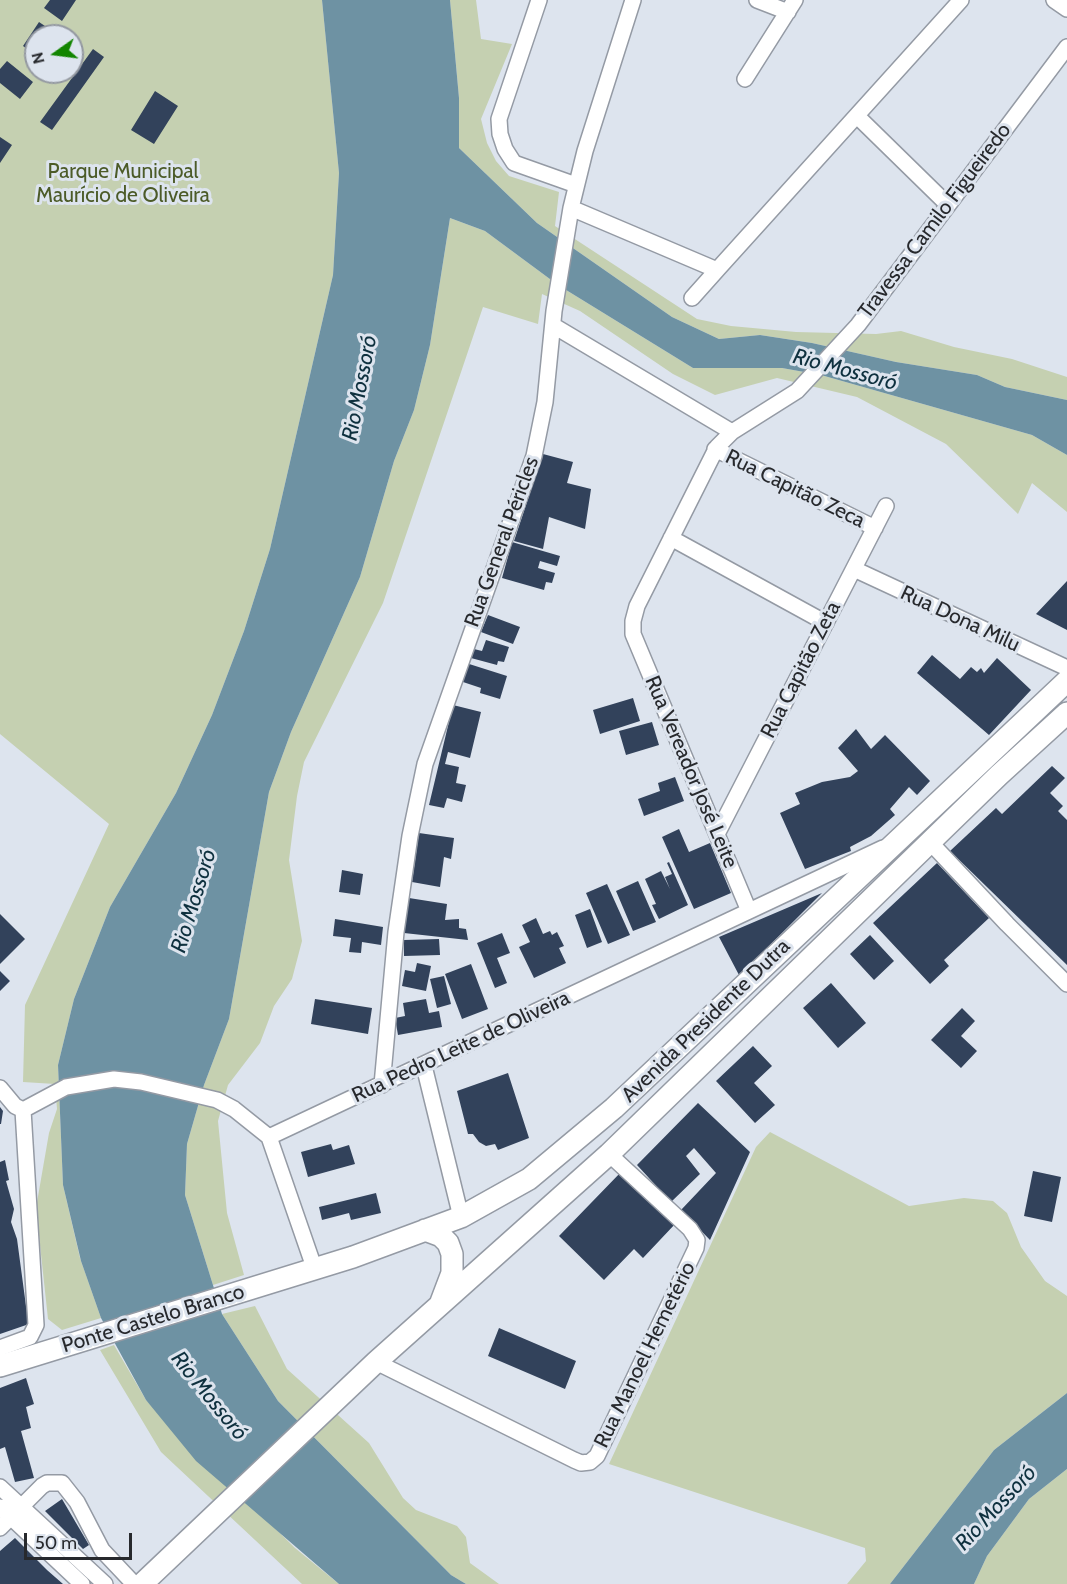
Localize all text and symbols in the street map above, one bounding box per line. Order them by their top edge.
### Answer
north arrow [24,24,84,84]
text: N [27,50,49,66]
street label: Travessa Camilo Figueiredo [853,118,1017,324]
park label: Parque Municipal Maurício de Oliveira [36,159,210,209]
water label: Rio Mossoró [337,333,383,443]
water label: Rio Mossoró [790,343,900,397]
street label: Rua Capitão Zeca [721,444,869,534]
street label: Rua General Péricles [460,454,544,630]
street label: Rua Dona Milu [896,580,1024,658]
street label: Rua Capitão Zeta [756,598,846,742]
street label: Rua Vereador José Leite [639,672,743,872]
water label: Rio Mossoró [166,846,222,956]
street label: Avenida Presidente Dutra [617,934,795,1108]
street label: Rua Pedro Leite de Oliveira [348,985,574,1109]
street label: Rua Manoel Hemetério [589,1258,701,1452]
street label: Ponte Castelo Branco [59,1279,247,1359]
water label: Rio Mossoró [165,1346,253,1446]
water label: Rio Mossoró [950,1460,1042,1556]
scale bar [27,1521,135,1559]
text: 50 m [35,1532,77,1554]

